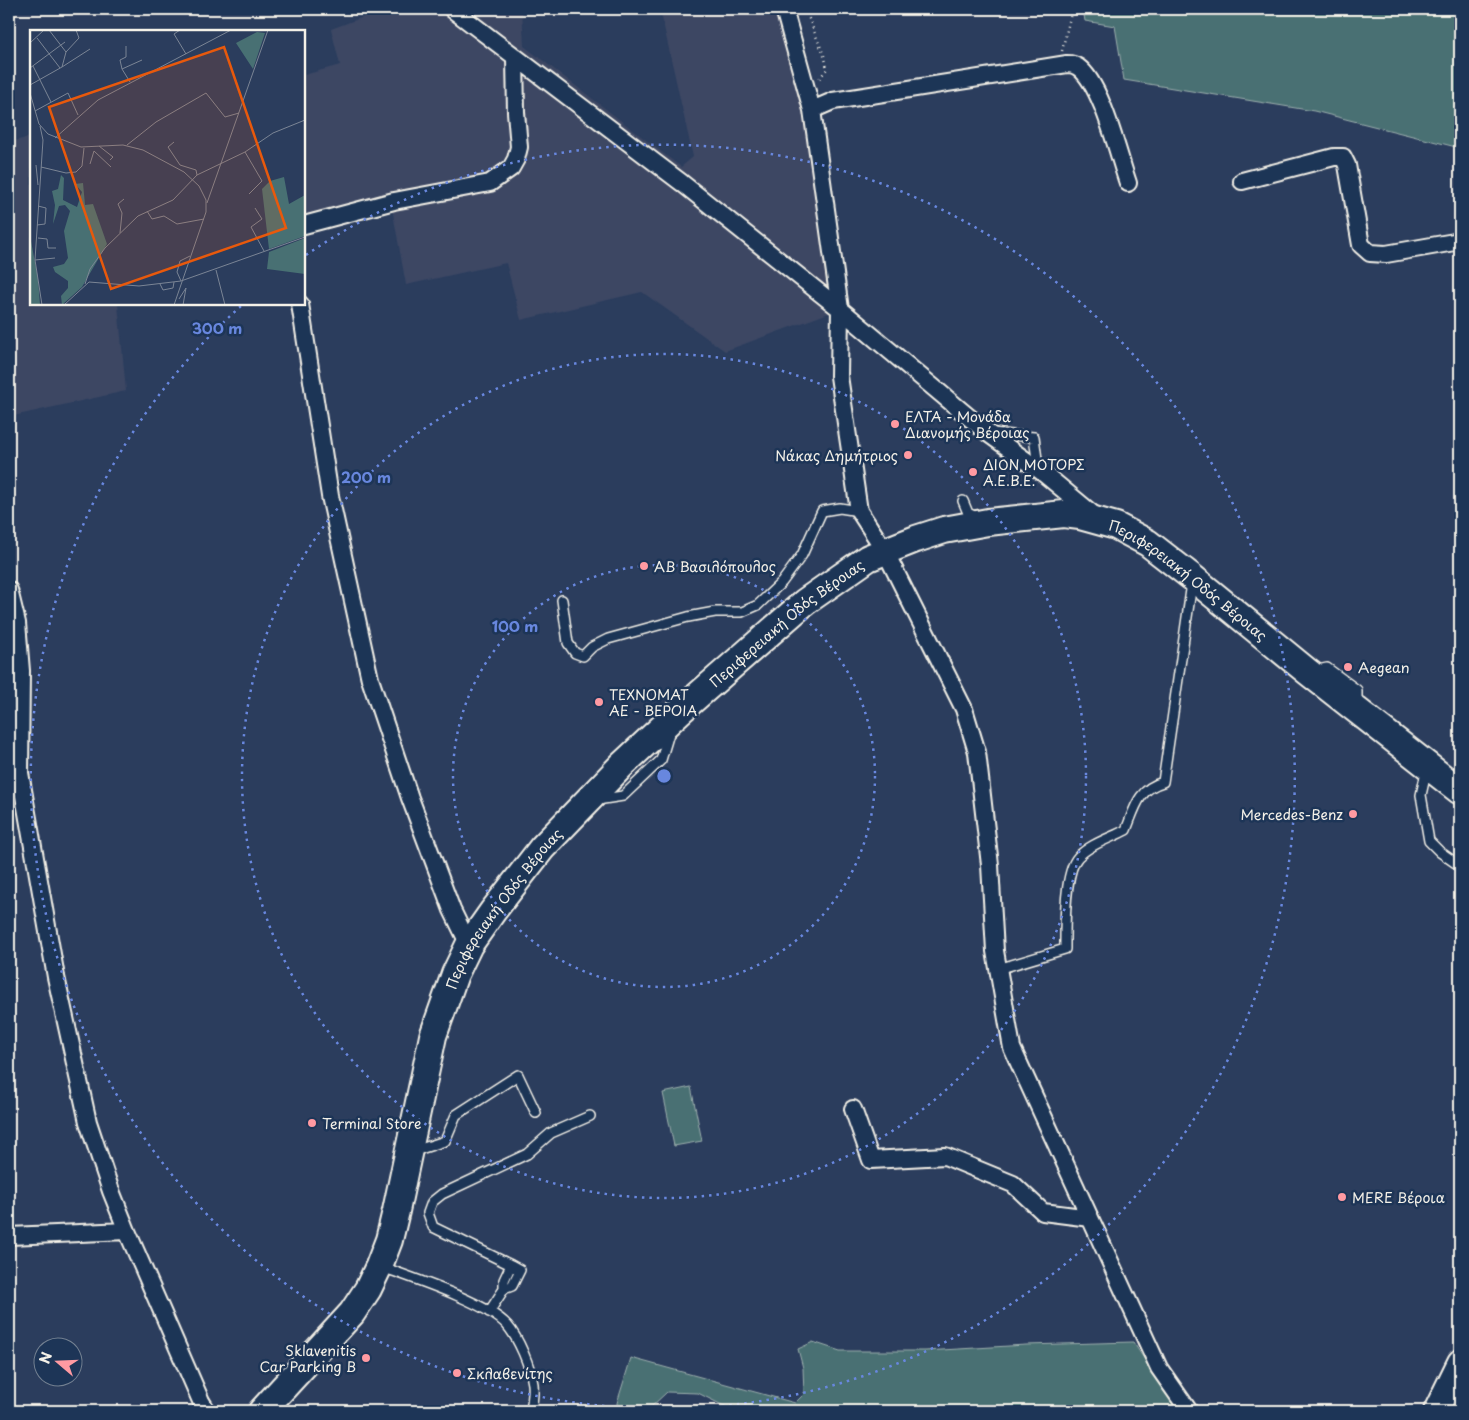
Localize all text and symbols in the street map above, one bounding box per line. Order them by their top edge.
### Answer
inset map [30,30,305,305]
text: 300 m [192,316,242,339]
place label: ΕΛΤΑ - Μονάδα Διανομής Βέροιας [905,406,1030,443]
marker: ΕΛΤΑ - Μονάδα Διανομής Βέροιας [889,418,901,430]
place label: Νάκας Δημήτριος [775,445,898,466]
marker: Νάκας Δημήτριος [902,449,914,461]
place label: ΔΙΟΝ ΜΟΤΟΡΣ Α.Ε.Β.Ε. [983,454,1085,491]
text: 200 m [341,465,391,488]
marker: ΔΙΟΝ ΜΟΤΟΡΣ Α.Ε.Β.Ε. [967,466,979,478]
street label: Περιφερειακή Οδός Βέροιας [1106,514,1272,645]
street label: Περιφερειακή Οδός Βέροιας [704,554,868,692]
place label: ΑΒ Βασιλόπουλος [654,556,776,577]
marker: ΑΒ Βασιλόπουλος [638,560,650,572]
text: 100 m [492,614,538,637]
place label: Aegean [1358,657,1410,678]
marker: Aegean [1342,661,1354,673]
place label: ΤΕΧΝΟΜΑΤ ΑΕ - ΒΕΡΟΙΑ [609,684,697,721]
marker: ΤΕΧΝΟΜΑΤ ΑΕ - ΒΕΡΟΙΑ [593,696,605,708]
centre of rings [655,767,673,785]
place label: Mercedes-Benz [1241,804,1343,825]
marker: Mercedes-Benz [1347,808,1359,820]
street label: Περιφερειακή Οδός Βέροιας [440,823,567,992]
place label: Terminal Store [322,1113,421,1134]
marker: Terminal Store [306,1117,318,1129]
place label: MERE Βέροια [1352,1187,1445,1208]
marker: MERE Βέροια [1336,1191,1348,1203]
north arrow [32,1338,82,1388]
place label: Sklavenitis Car Parking B [259,1340,356,1377]
text: N [34,1349,57,1366]
marker: Sklavenitis Car Parking B [360,1352,372,1364]
place label: Σκλαβενίτης [467,1363,553,1384]
marker: Σκλαβενίτης [451,1367,463,1379]

